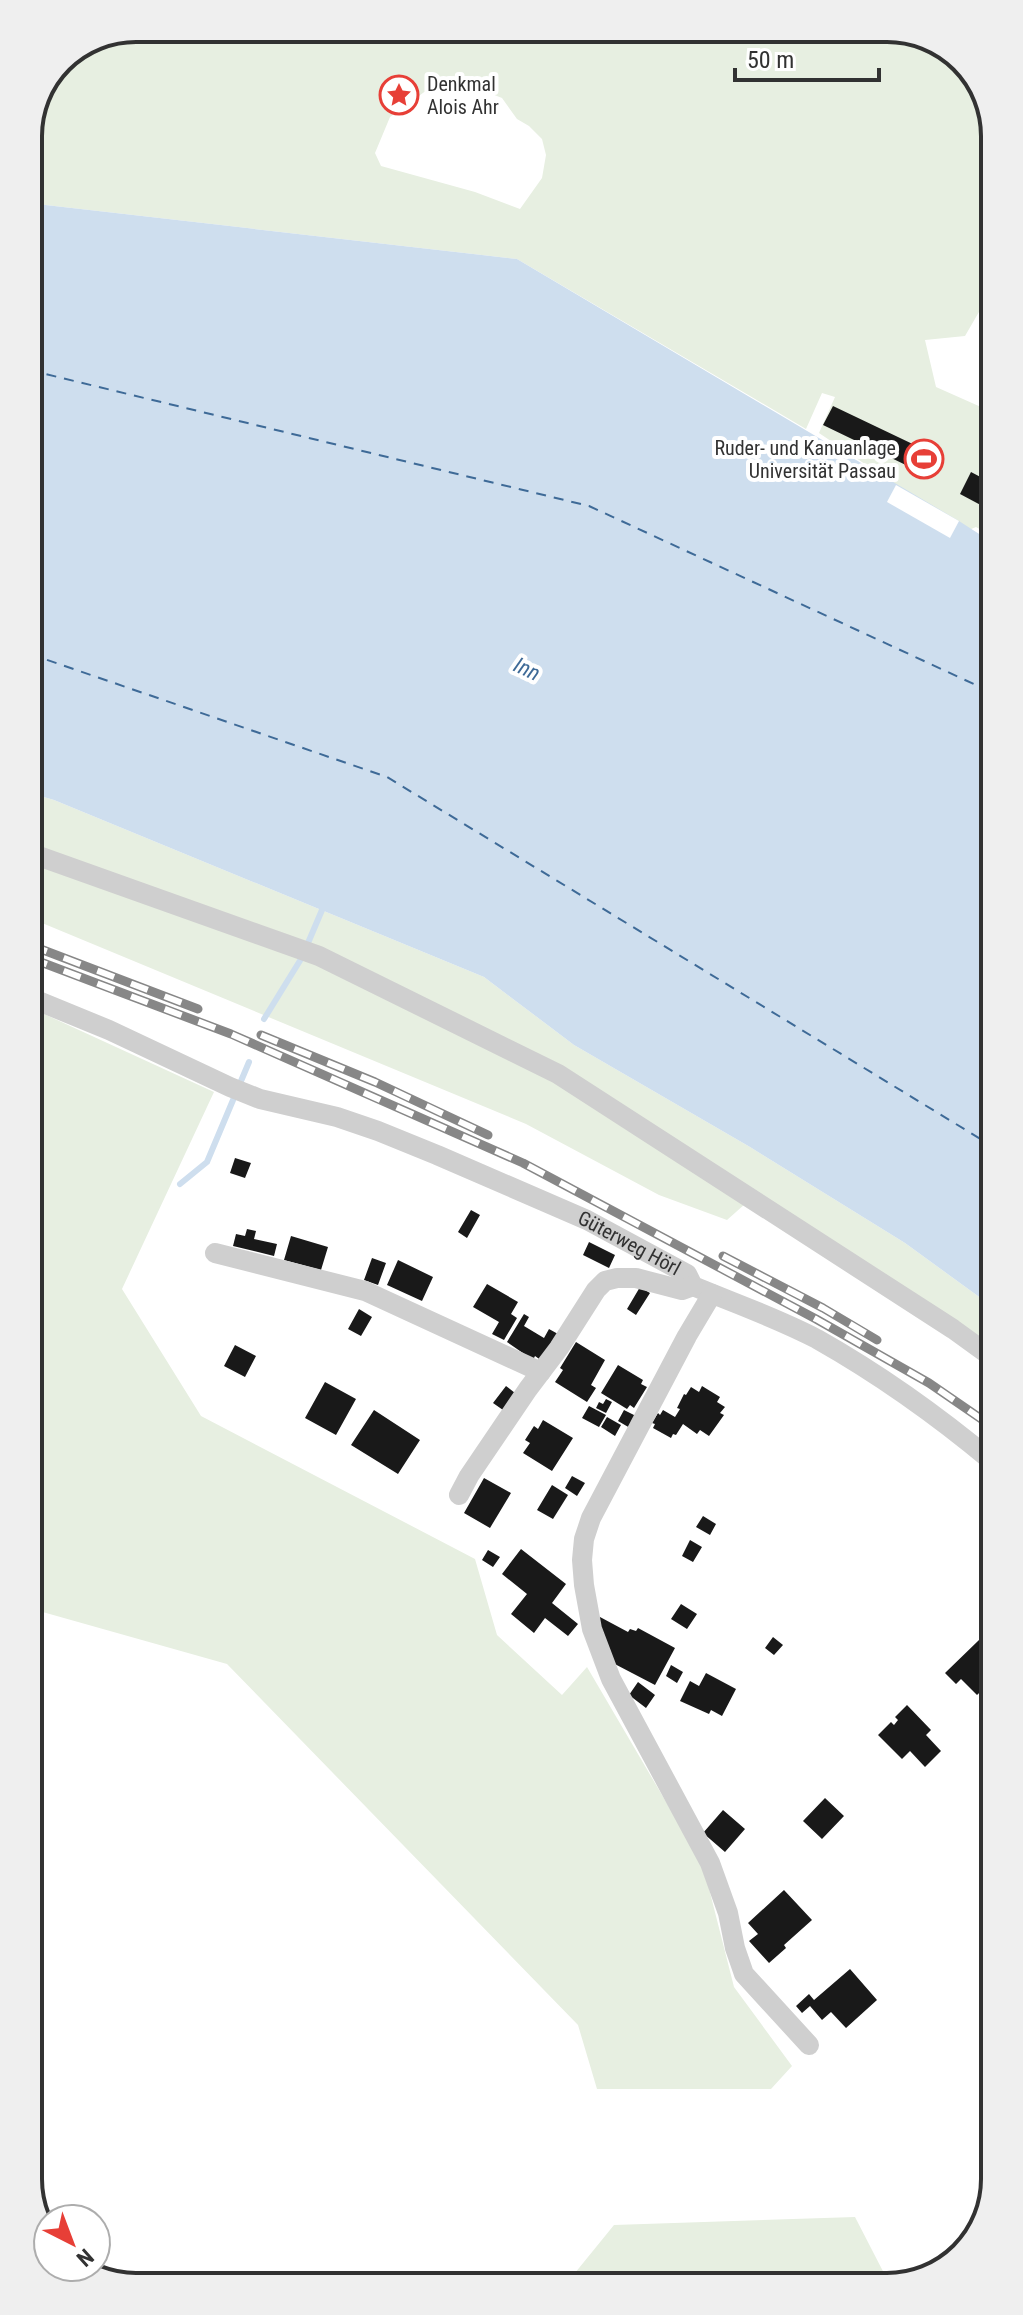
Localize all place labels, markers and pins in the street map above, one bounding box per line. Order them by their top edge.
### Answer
place label: Denkmal Alois Ahr [427,72,499,119]
place icon: Denkmal Alois Ahr [378,74,420,116]
place label: Ruder- und Kanuanlage Universität Passau [714,436,896,483]
sports icon: Ruder- und Kanuanlage Universität Passau [903,438,945,480]

